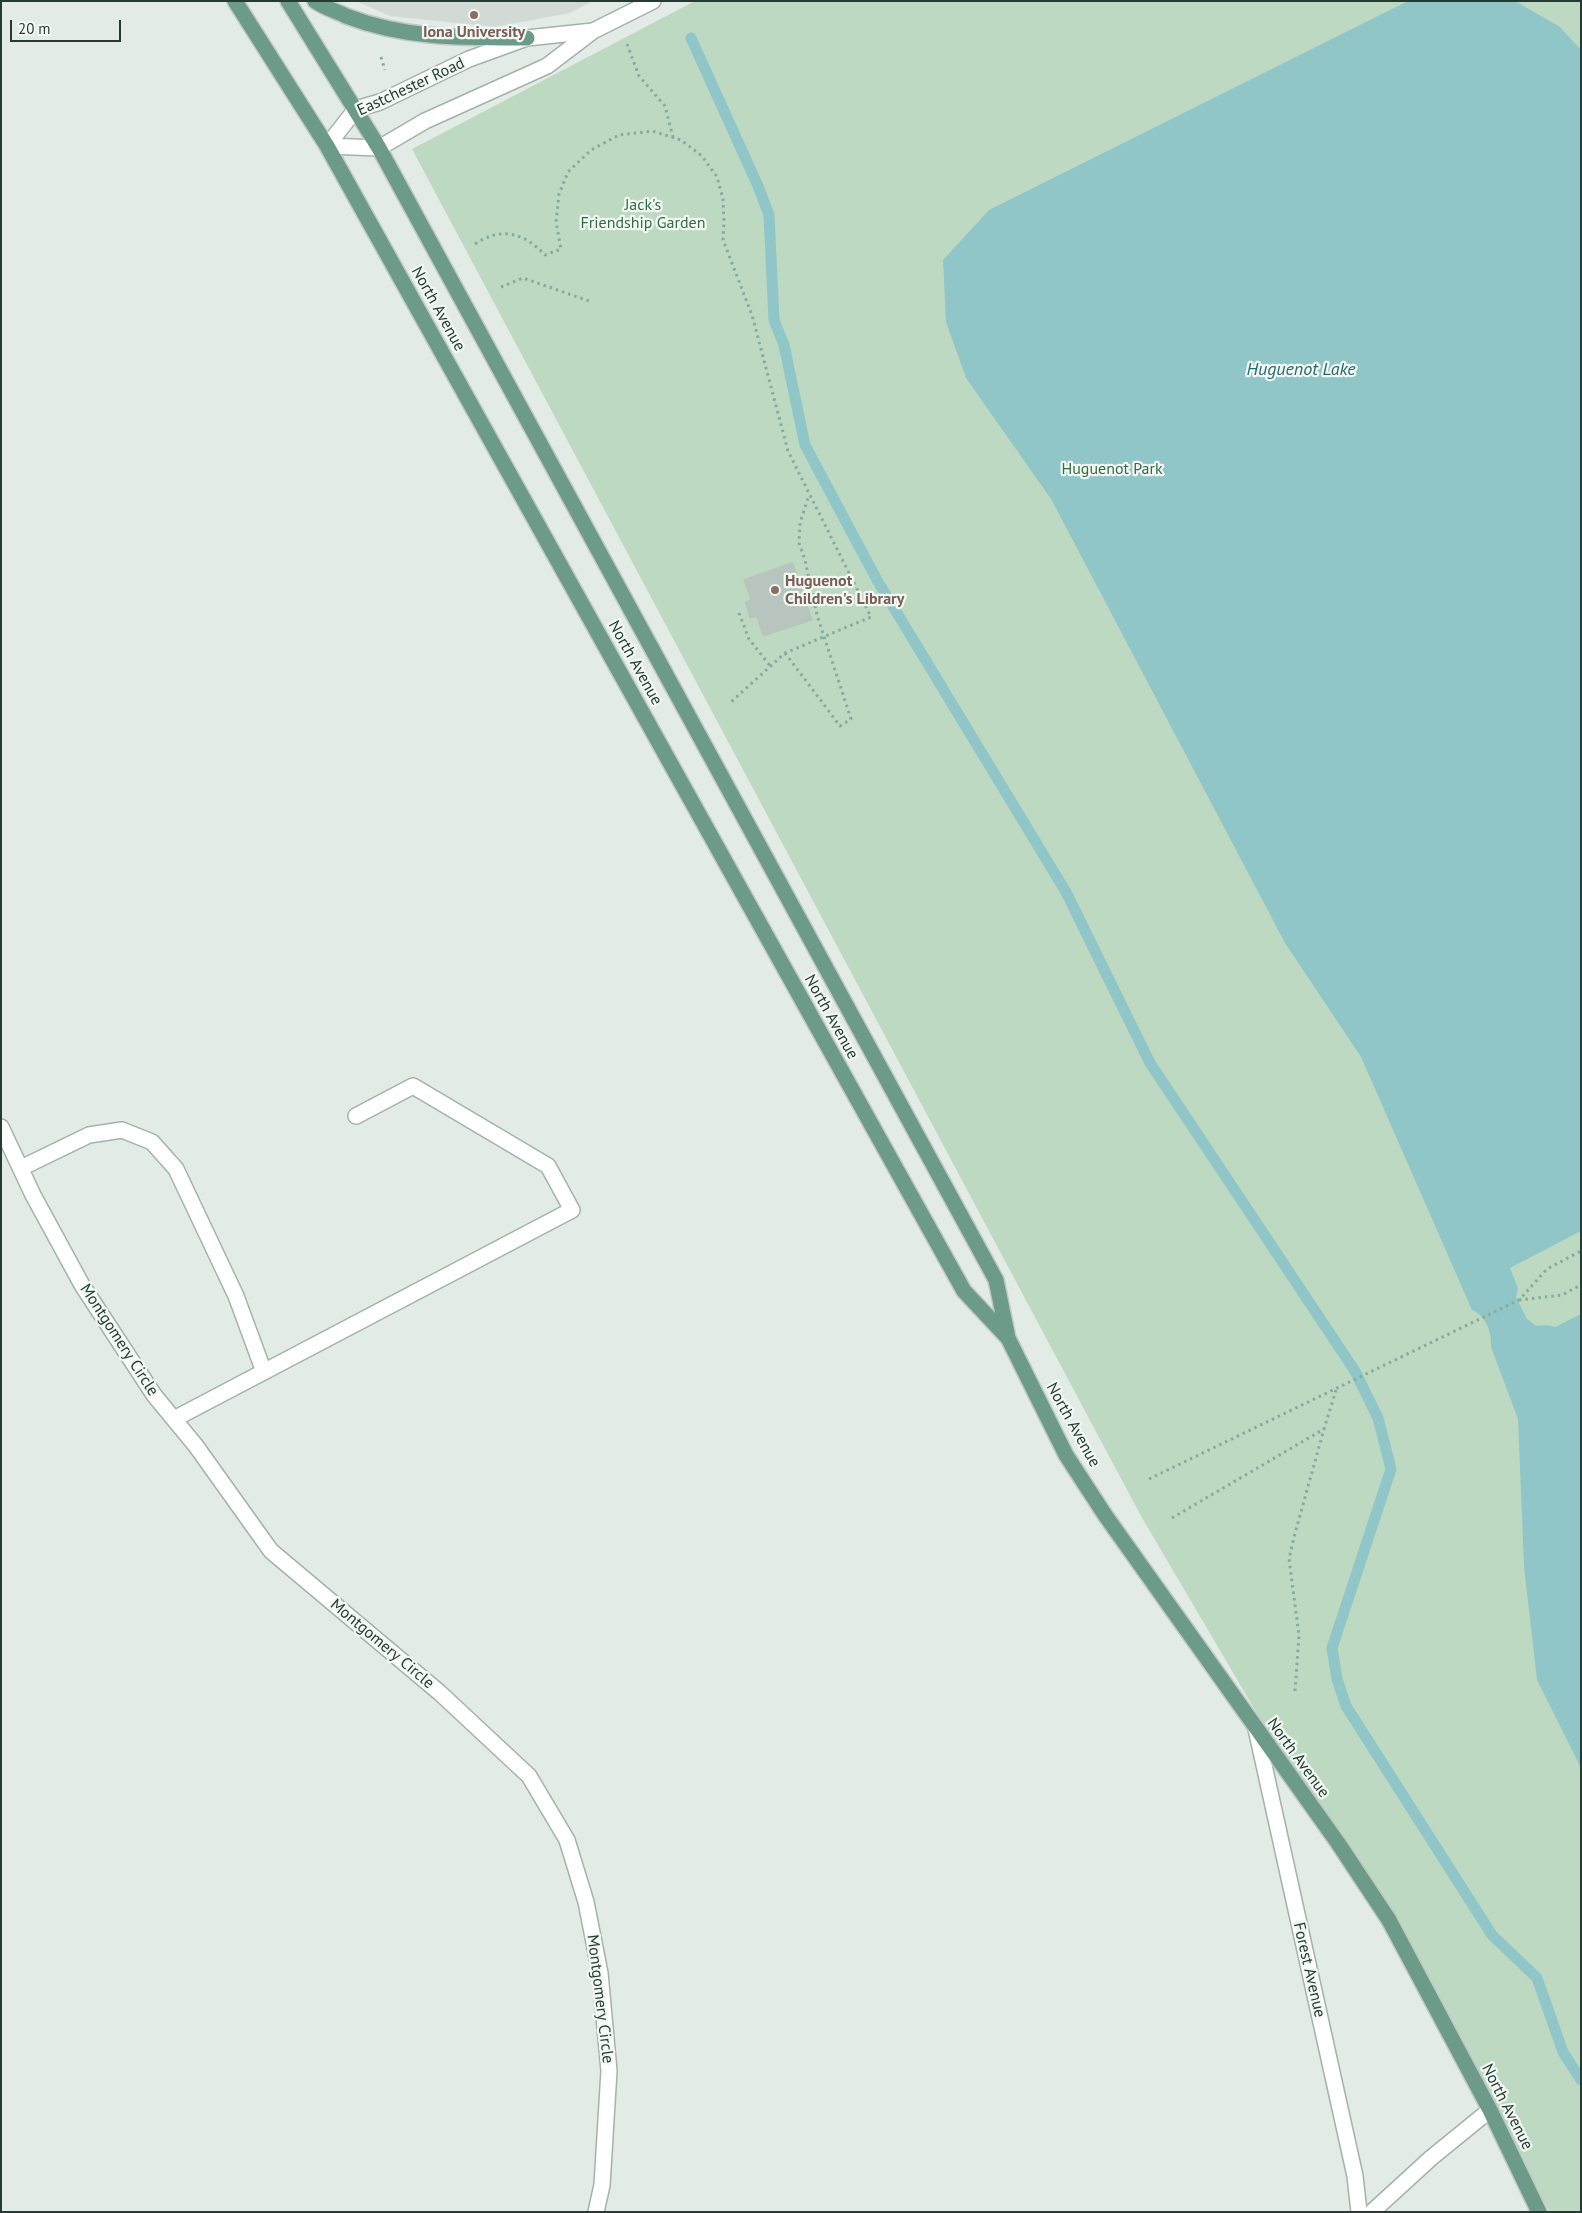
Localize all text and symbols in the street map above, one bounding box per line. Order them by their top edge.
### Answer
marker: Iona University [468,9,480,21]
scale bar [12,10,124,42]
text: 20 m [18,19,51,38]
place label: Iona University [423,22,525,42]
street label: Eastchester Road [354,54,468,120]
park label: Jack's Friendship Garden [581,195,705,233]
street label: North Avenue [407,263,469,355]
water label: Huguenot Lake [1246,359,1356,381]
park label: Huguenot Park [1061,459,1163,479]
place label: Huguenot Children's Library [785,571,904,609]
marker: Huguenot Children's Library [769,584,781,596]
street label: North Avenue [604,617,666,709]
street label: North Avenue [800,971,862,1063]
street label: Montgomery Circle [76,1280,162,1400]
street label: North Avenue [1042,1379,1104,1471]
street label: Montgomery Circle [326,1595,438,1693]
street label: North Avenue [1263,1714,1333,1802]
street label: Forest Avenue [1289,1921,1329,2019]
street label: Montgomery Circle [583,1934,617,2064]
street label: North Avenue [1477,2061,1537,2153]

